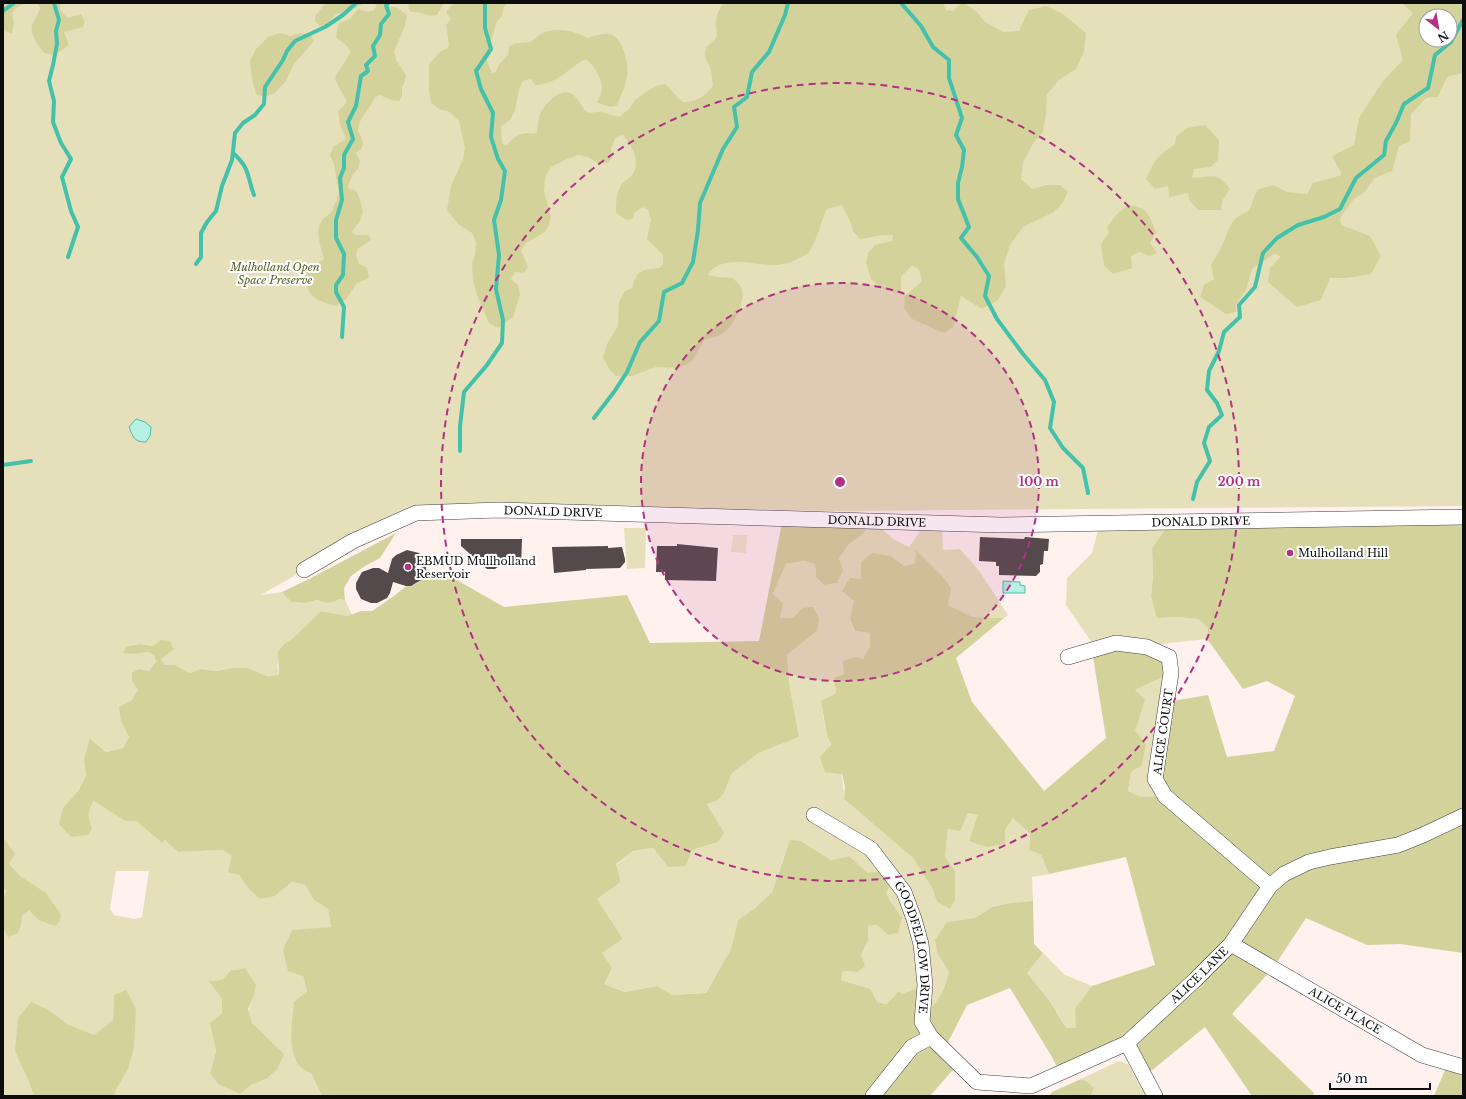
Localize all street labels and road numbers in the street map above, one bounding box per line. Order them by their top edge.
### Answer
street label: DONALD DRIVE [504,503,603,520]
street label: DONALD DRIVE [827,513,926,530]
street label: DONALD DRIVE [1151,514,1250,529]
street label: ALICE COURT [1150,688,1176,777]
street label: GOODFELLOW DRIVE [891,878,932,1014]
street label: ALICE LANE [1167,944,1231,1007]
street label: ALICE PLACE [1305,983,1384,1037]

